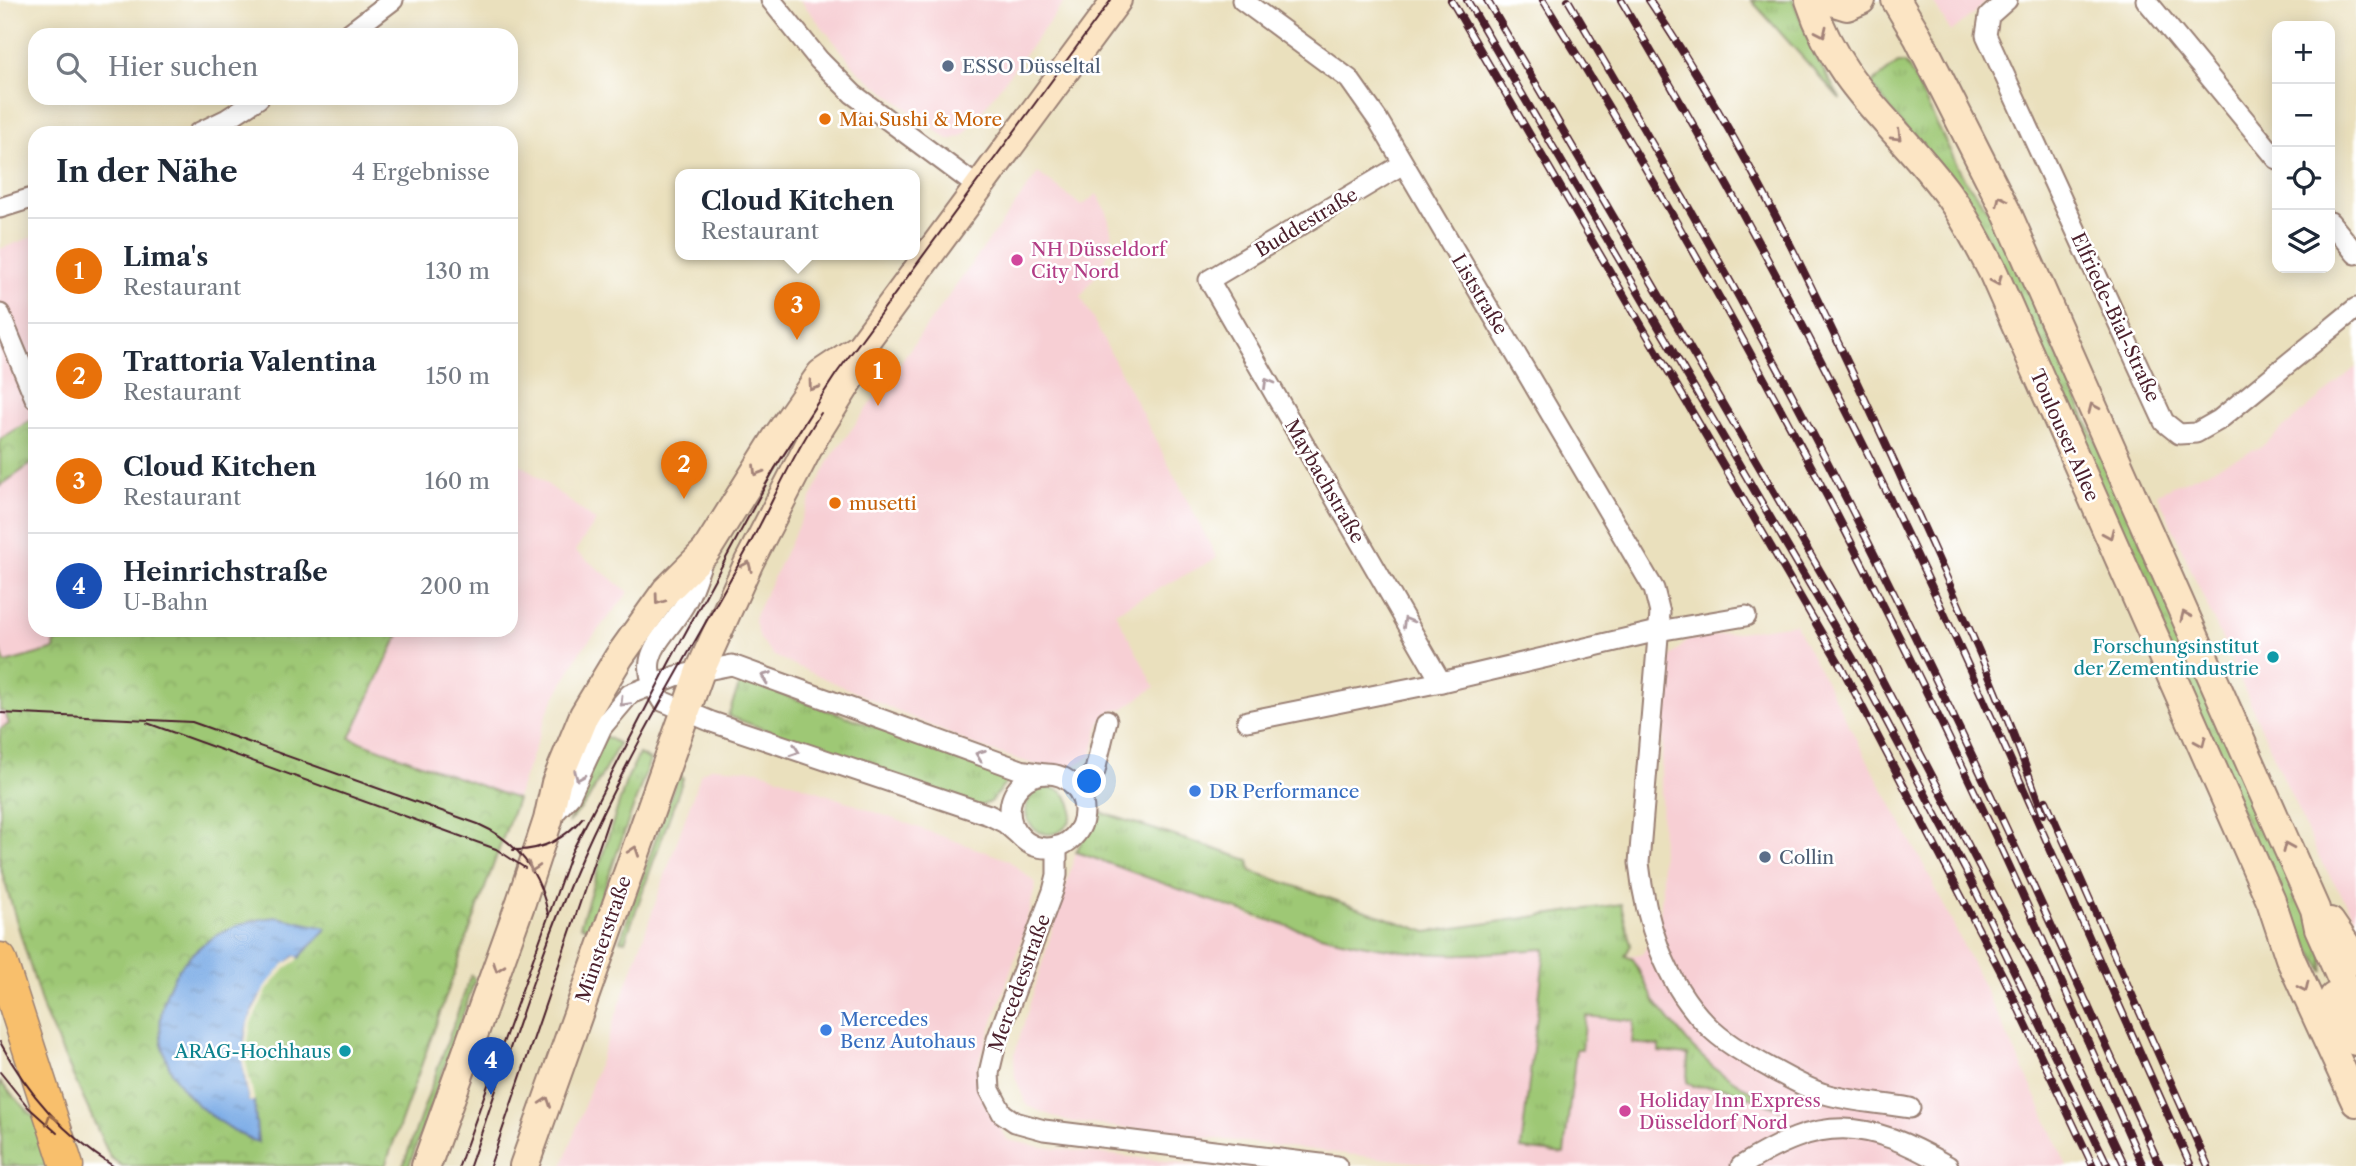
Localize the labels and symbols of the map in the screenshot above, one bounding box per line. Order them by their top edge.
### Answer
one-way arrow [1814,25,1828,37]
place label: ESSO Düsseltal [962,55,1101,78]
marker: ESSO Düsseltal [940,58,956,74]
place label: Mai Sushi & More [839,108,1002,131]
marker: Mai Sushi & More [817,111,833,127]
one-way arrow [1889,128,1901,140]
street label: Buddestraße [1251,183,1362,262]
one-way arrow [1995,195,2009,207]
street label: Elfriede-Bial-Straße [2066,229,2165,405]
place label: NH Düsseldorf City Nord [1031,238,1168,283]
street label: Liststraße [1447,250,1513,339]
marker: NH Düsseldorf City Nord [1009,252,1025,268]
one-way arrow [1989,274,2003,286]
pin: 3 [774,282,820,340]
pin: 1 [855,348,901,406]
street label: Toulouser Allee [2025,366,2104,505]
one-way arrow [809,378,821,391]
one-way arrow [1263,378,1276,391]
one-way arrow [2087,403,2101,415]
street label: Maybachstraße [1280,415,1369,547]
pin: 2 [661,441,707,499]
one-way arrow [752,464,765,477]
place label: musetti [849,492,917,515]
marker: musetti [827,495,843,511]
one-way arrow [2101,527,2115,539]
one-way arrow [739,561,753,573]
one-way arrow [655,593,667,605]
one-way arrow [2180,611,2194,623]
one-way arrow [1402,617,1415,630]
place label: Forschungsinstitut der Zementindustrie [2073,635,2259,680]
marker: Forschungsinstitut der Zementindustrie [2265,649,2281,665]
one-way arrow [761,672,773,686]
one-way arrow [620,694,633,707]
one-way arrow [2193,735,2207,747]
one-way arrow [788,743,800,757]
one-way arrow [974,750,986,764]
your location [1072,764,1106,798]
one-way arrow [573,768,587,781]
place label: DR Performance [1209,780,1359,803]
marker: DR Performance [1187,783,1203,799]
one-way arrow [2282,841,2296,853]
one-way arrow [626,845,640,858]
place label: Collin [1779,846,1834,869]
marker: Collin [1757,849,1773,865]
one-way arrow [527,860,541,872]
street label: Münsterstraße [571,873,636,1005]
street label: Mercedesstraße [984,911,1055,1055]
one-way arrow [492,960,506,972]
one-way arrow [2296,980,2310,992]
place label: Mercedes Benz Autohaus [840,1008,976,1053]
marker: Mercedes Benz Autohaus [818,1022,834,1038]
pin: 4 [468,1037,514,1095]
place label: ARAG-Hochhaus [173,1040,331,1063]
marker: ARAG-Hochhaus [337,1043,353,1059]
place label: Holiday Inn Express Düsseldorf Nord [1639,1089,1821,1134]
one-way arrow [538,1096,553,1108]
marker: Holiday Inn Express Düsseldorf Nord [1617,1103,1633,1119]
one-way arrow [45,1113,59,1126]

